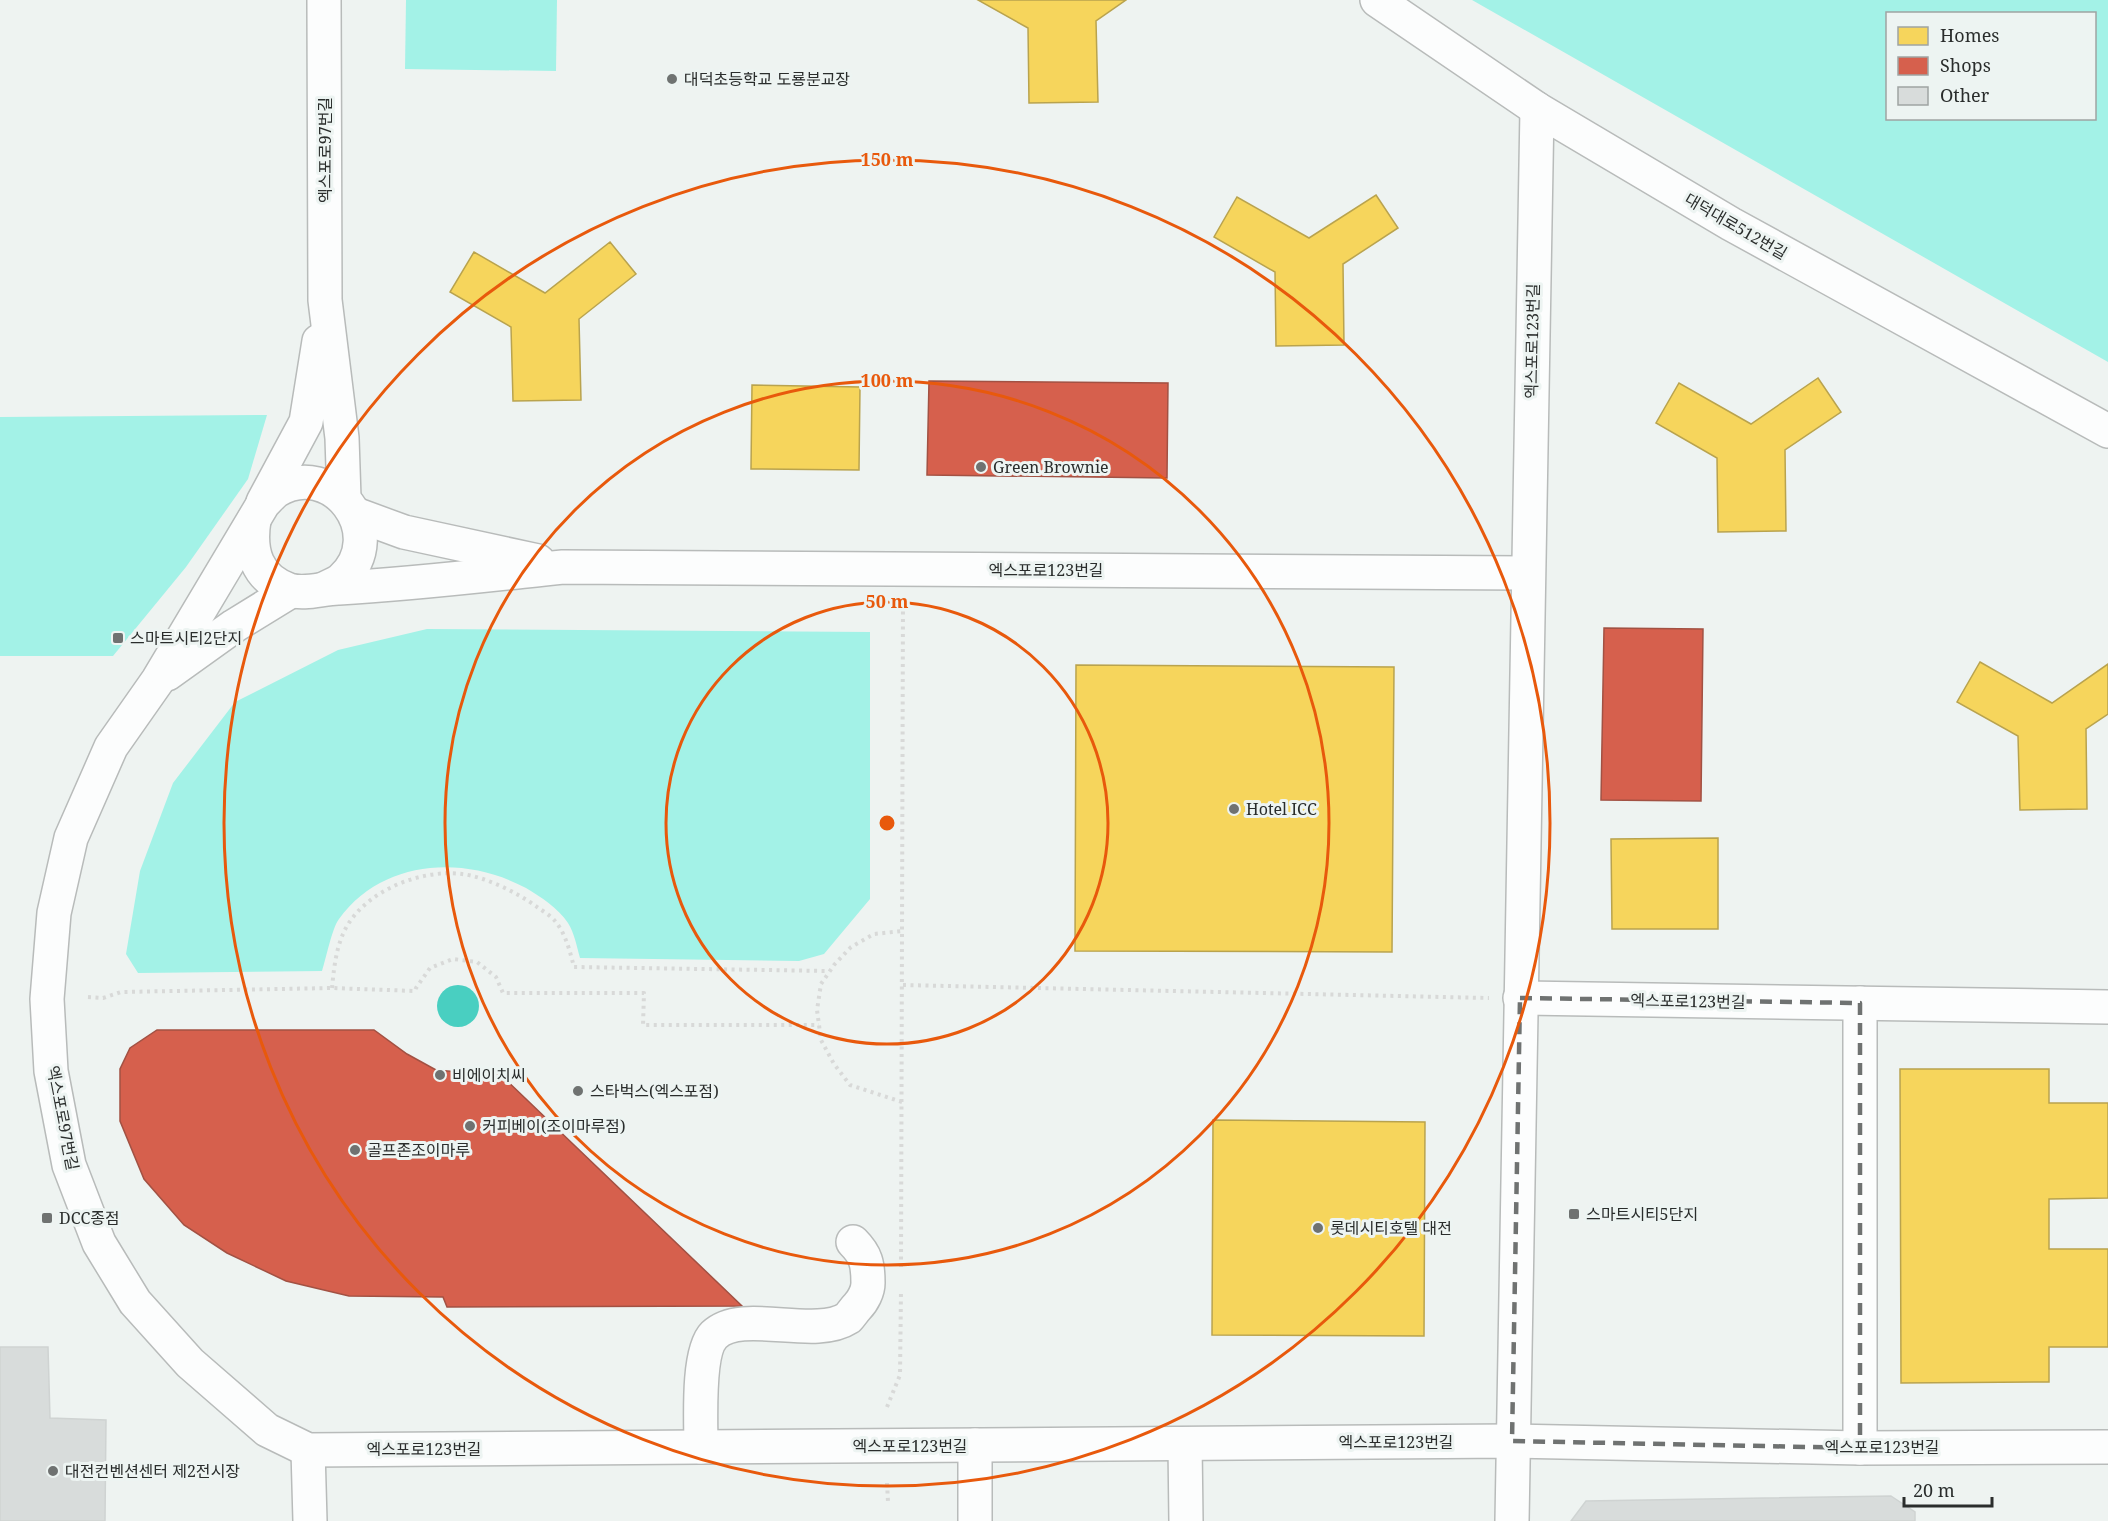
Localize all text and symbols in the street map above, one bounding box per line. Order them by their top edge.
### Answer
legend [1886,12,2096,120]
text: Homes [1940,23,1999,47]
text: Shops [1940,53,1991,77]
place label: 대덕초등학교 도룡분교장 [684,68,850,90]
marker: 대덕초등학교 도룡분교장 [665,72,679,86]
text: Other [1940,83,1990,107]
street label: 엑스포로97번길 [314,97,336,203]
text: 150 m [861,147,914,171]
street label: 대덕대로512번길 [1681,188,1791,264]
street label: 엑스포로123번길 [1520,283,1544,399]
text: 100 m [861,368,914,392]
place label: Green Brownie [993,456,1109,478]
marker: Green Brownie [974,460,988,474]
street label: 엑스포로123번길 [988,559,1104,581]
text: 50 m [866,589,909,613]
place label: 스마트시티2단지 [130,627,242,649]
marker: 스마트시티2단지 [111,631,125,645]
place label: Hotel ICC [1246,798,1317,820]
marker: Hotel ICC [1227,802,1241,816]
centre of rings [877,813,897,833]
street label: 엑스포로123번길 [1630,989,1746,1013]
street label: 엑스포로97번길 [42,1064,84,1172]
place label: 비에이치씨 [452,1064,526,1086]
marker: 비에이치씨 [433,1068,447,1082]
place label: 스타벅스(엑스포점) [590,1080,719,1102]
marker: 스타벅스(엑스포점) [571,1084,585,1098]
place label: 커피베이(조이마루점) [482,1115,626,1137]
marker: 커피베이(조이마루점) [463,1119,477,1133]
place label: 골프존조이마루 [367,1139,470,1161]
marker: 골프존조이마루 [348,1143,362,1157]
place label: 스마트시티5단지 [1586,1203,1698,1225]
place label: DCC종점 [59,1207,120,1229]
marker: 스마트시티5단지 [1567,1207,1581,1221]
marker: DCC종점 [40,1211,54,1225]
place label: 롯데시티호텔 대전 [1330,1217,1452,1239]
marker: 롯데시티호텔 대전 [1311,1221,1325,1235]
street label: 엑스포로123번길 [1338,1431,1454,1453]
street label: 엑스포로123번길 [852,1435,968,1457]
street label: 엑스포로123번길 [1824,1436,1940,1458]
street label: 엑스포로123번길 [366,1438,482,1460]
place label: 대전컨벤션센터 제2전시장 [65,1460,240,1482]
marker: 대전컨벤션센터 제2전시장 [46,1464,60,1478]
scale bar [1904,1470,1992,1508]
text: 20 m [1913,1478,1955,1502]

